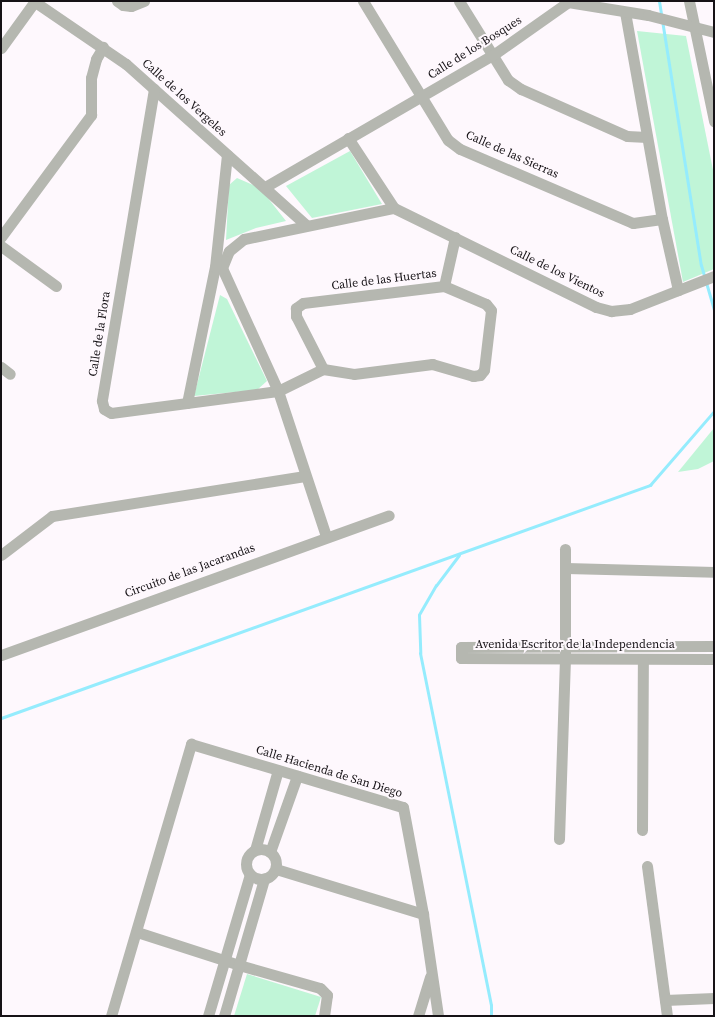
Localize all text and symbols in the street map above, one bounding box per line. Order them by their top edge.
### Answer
street label: Calle de los Bosques [425,13,525,83]
street label: Calle de los Vergeles [139,56,229,140]
street label: Calle de las Sierras [463,128,561,182]
street label: Calle de los Vientos [507,243,607,301]
street label: Calle de las Huertas [331,266,437,294]
street label: Calle de la Flora [86,290,114,378]
street label: Circuito de las Jacarandas [123,541,257,601]
street label: Avenida Escritor de la Independencia [475,638,675,652]
street label: Calle Hacienda de San Diego [254,743,404,801]

